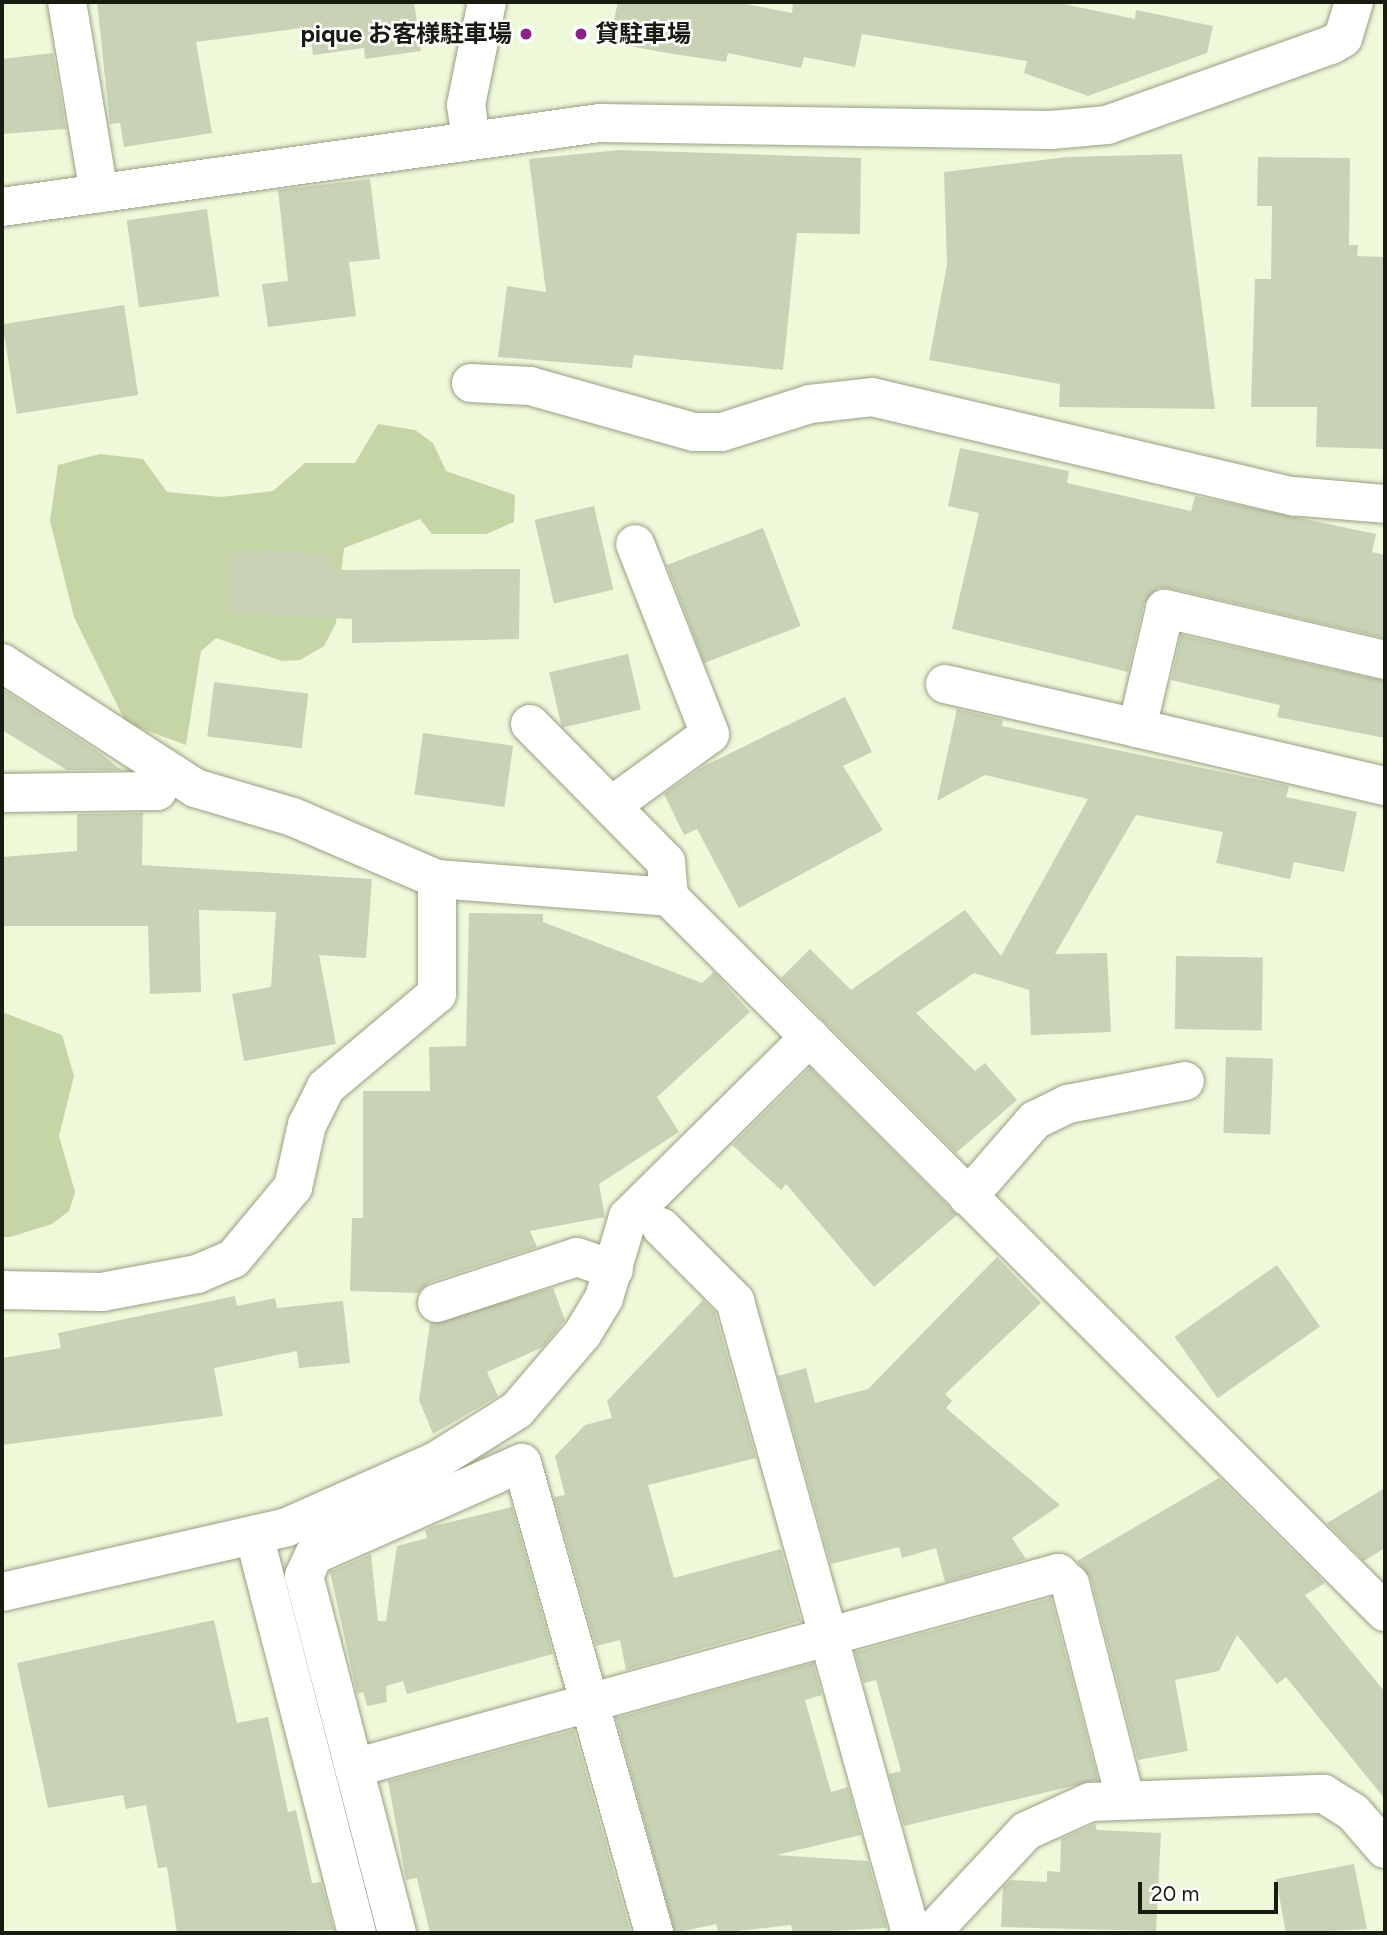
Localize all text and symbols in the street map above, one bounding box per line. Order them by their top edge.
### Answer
place label: pique お客様駐車場 [300,20,512,48]
place label: 貸駐車場 [595,20,691,48]
marker: pique お客様駐車場 [518,26,534,42]
marker: 貸駐車場 [573,26,589,42]
scale bar [1142,1868,1282,1912]
text: 20 m [1151,1881,1199,1906]

